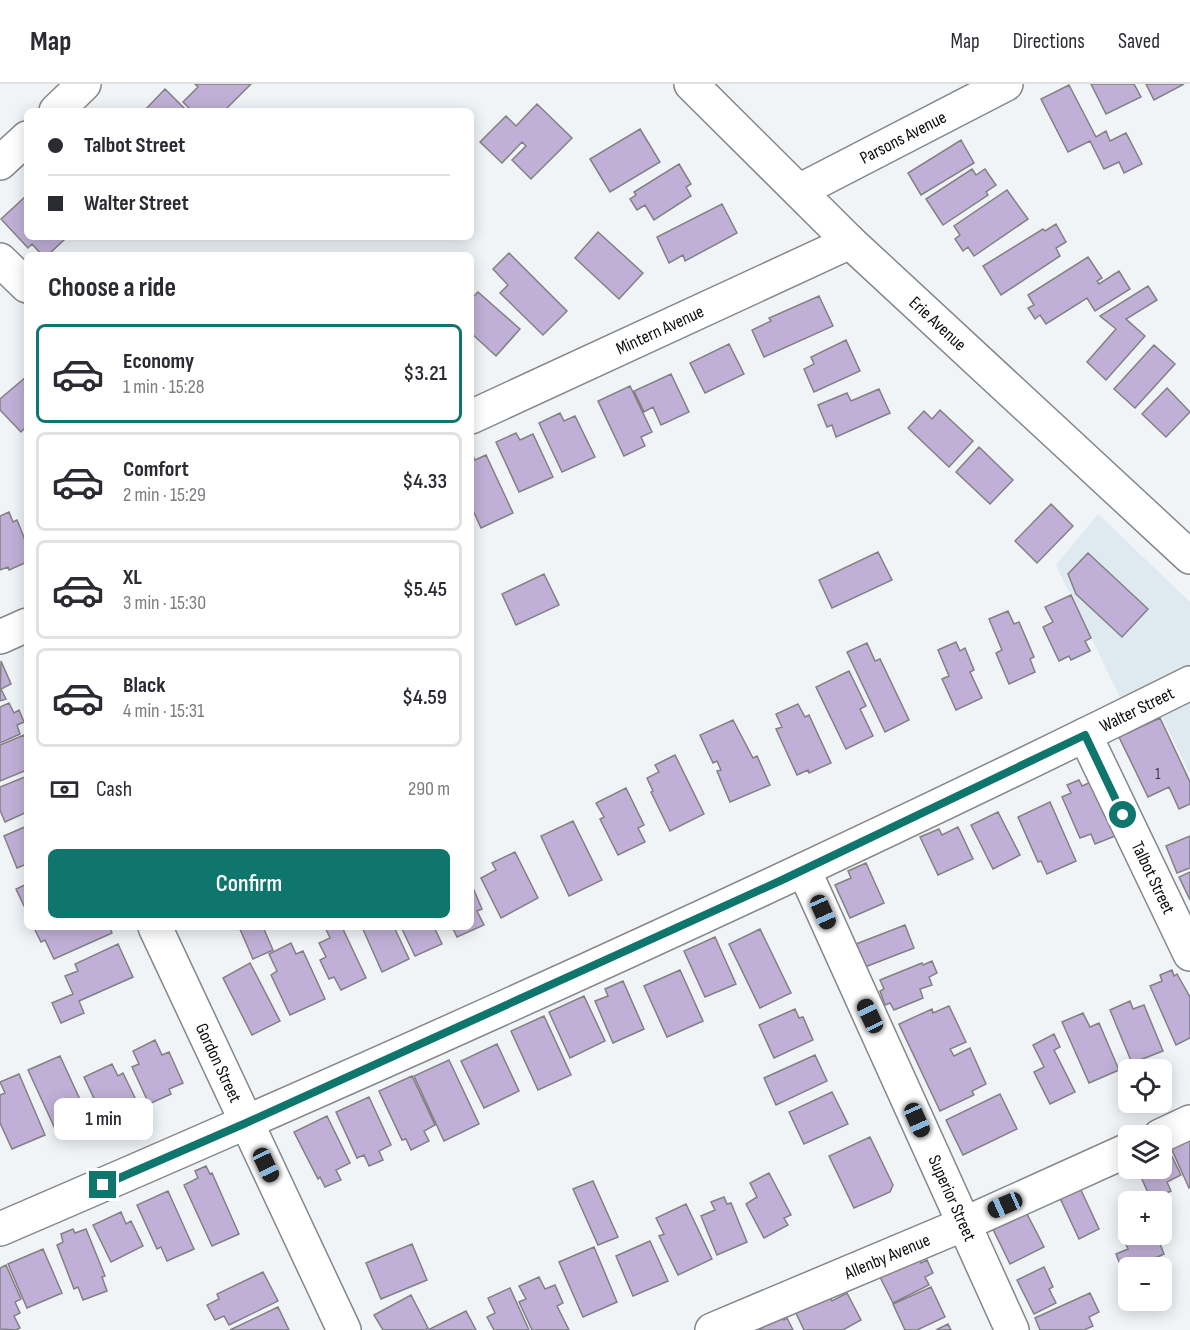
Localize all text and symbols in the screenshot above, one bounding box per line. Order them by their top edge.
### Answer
text: Map [30,25,71,58]
text: Map [950,29,980,54]
text: Directions [1013,29,1085,54]
text: Saved [1118,29,1160,54]
street label: Parsons Avenue [856,107,950,169]
text: Talbot Street [84,132,185,159]
text: Walter Street [84,190,189,217]
text: Choose a ride [48,272,176,304]
street label: Erie Avenue [905,292,970,355]
street label: Mintern Avenue [613,301,707,360]
icon: car [51,347,105,401]
text: Economy [123,348,194,375]
text: $3.21 [403,360,447,387]
text: 1 min · 15:28 [123,375,204,399]
icon: car [51,455,105,509]
text: Comfort [123,456,189,483]
text: $4.33 [402,468,447,495]
text: 2 min · 15:29 [123,483,206,507]
icon: car [51,563,105,617]
text: XL [123,564,142,591]
text: $5.45 [403,576,447,603]
text: 3 min · 15:30 [123,591,206,615]
icon: car [51,671,105,725]
text: Black [123,672,165,699]
street label: Walter Street [1096,682,1178,737]
text: $4.59 [402,684,447,711]
text: 4 min · 15:31 [123,699,204,723]
house number: 1 [1155,765,1161,784]
icon: cash [48,773,81,806]
text: Cash [96,776,132,803]
text: 290 m [408,777,450,801]
route start [1109,801,1136,828]
street label: Talbot Street [1127,838,1179,918]
button: Confirm [48,849,450,918]
car [807,892,839,932]
car [854,996,886,1036]
street label: Gordon Street [191,1020,246,1106]
map controls [1118,1059,1172,1311]
button: locate [1118,1059,1172,1113]
callout: 1 min [54,1098,152,1140]
car [901,1100,933,1140]
text: 1 min [85,1107,122,1131]
button: layers [1118,1125,1172,1179]
car [250,1145,282,1185]
street label: Superior Street [923,1152,981,1245]
route end [89,1171,116,1198]
car [985,1189,1025,1221]
button: + [1118,1191,1172,1245]
street label: Allenby Avenue [840,1229,933,1284]
button: − [1118,1257,1172,1311]

